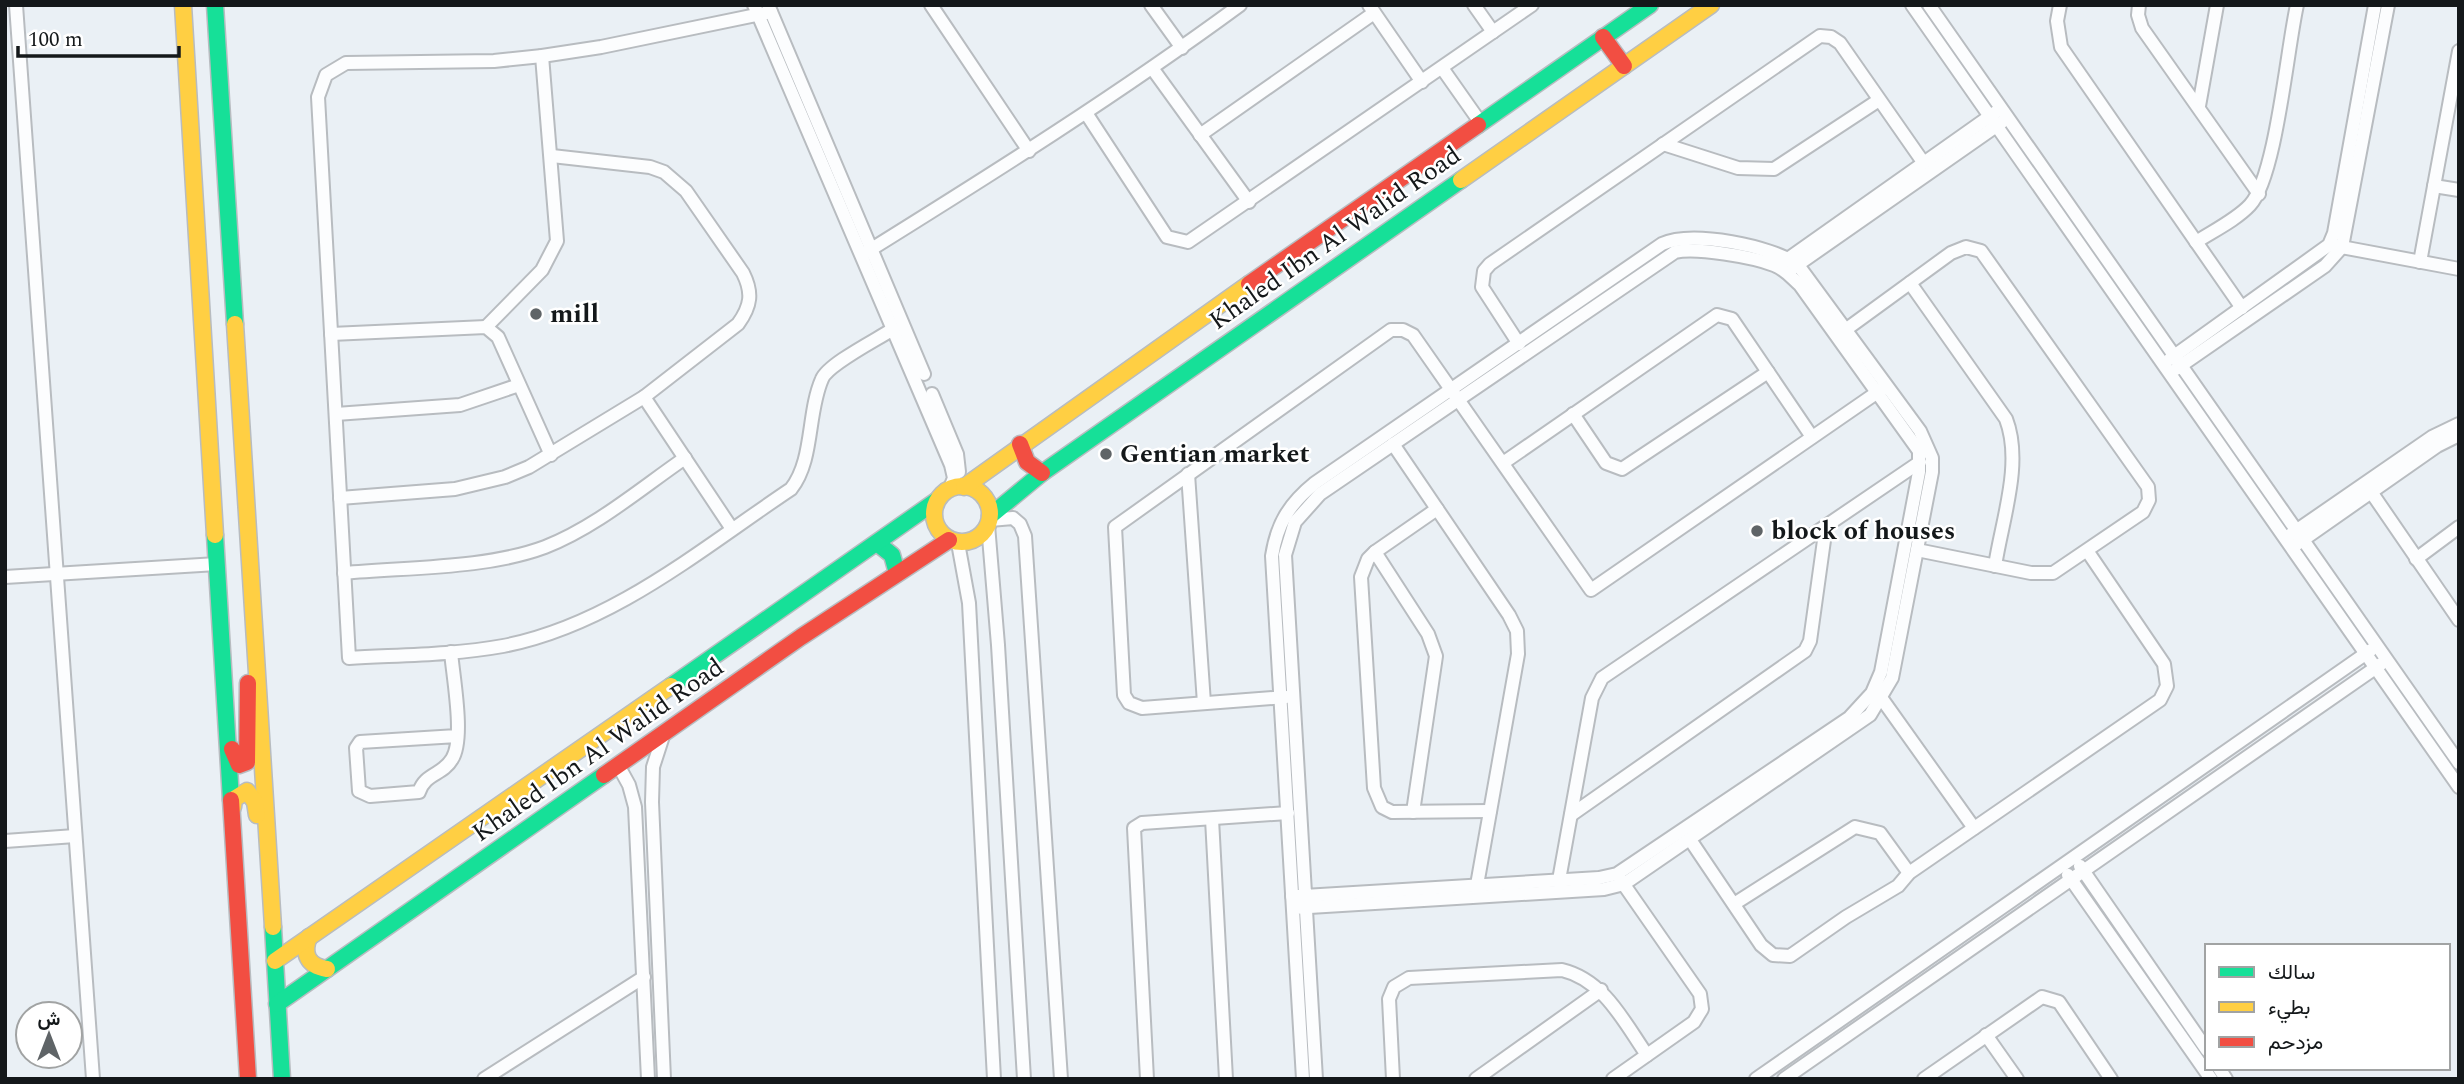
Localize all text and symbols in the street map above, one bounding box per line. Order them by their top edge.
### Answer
scale bar [18,14,178,58]
text: 100 m [28,24,83,56]
street label: Khaled Ibn Al Walid Road [1201,136,1469,340]
place label: mill [550,294,599,334]
marker: mill [528,306,544,322]
place label: Gentian market [1120,434,1310,474]
marker: Gentian market [1098,446,1114,462]
place label: block of houses [1771,511,1955,551]
marker: block of houses [1749,523,1765,539]
street label: Khaled Ibn Al Walid Road [464,648,732,852]
legend [2205,944,2450,1070]
text: سالك [2268,957,2315,989]
text: بطيء [2268,992,2311,1024]
north arrow [14,1000,84,1070]
text: ش [38,1005,61,1034]
text: مزدحم [2268,1027,2323,1059]

